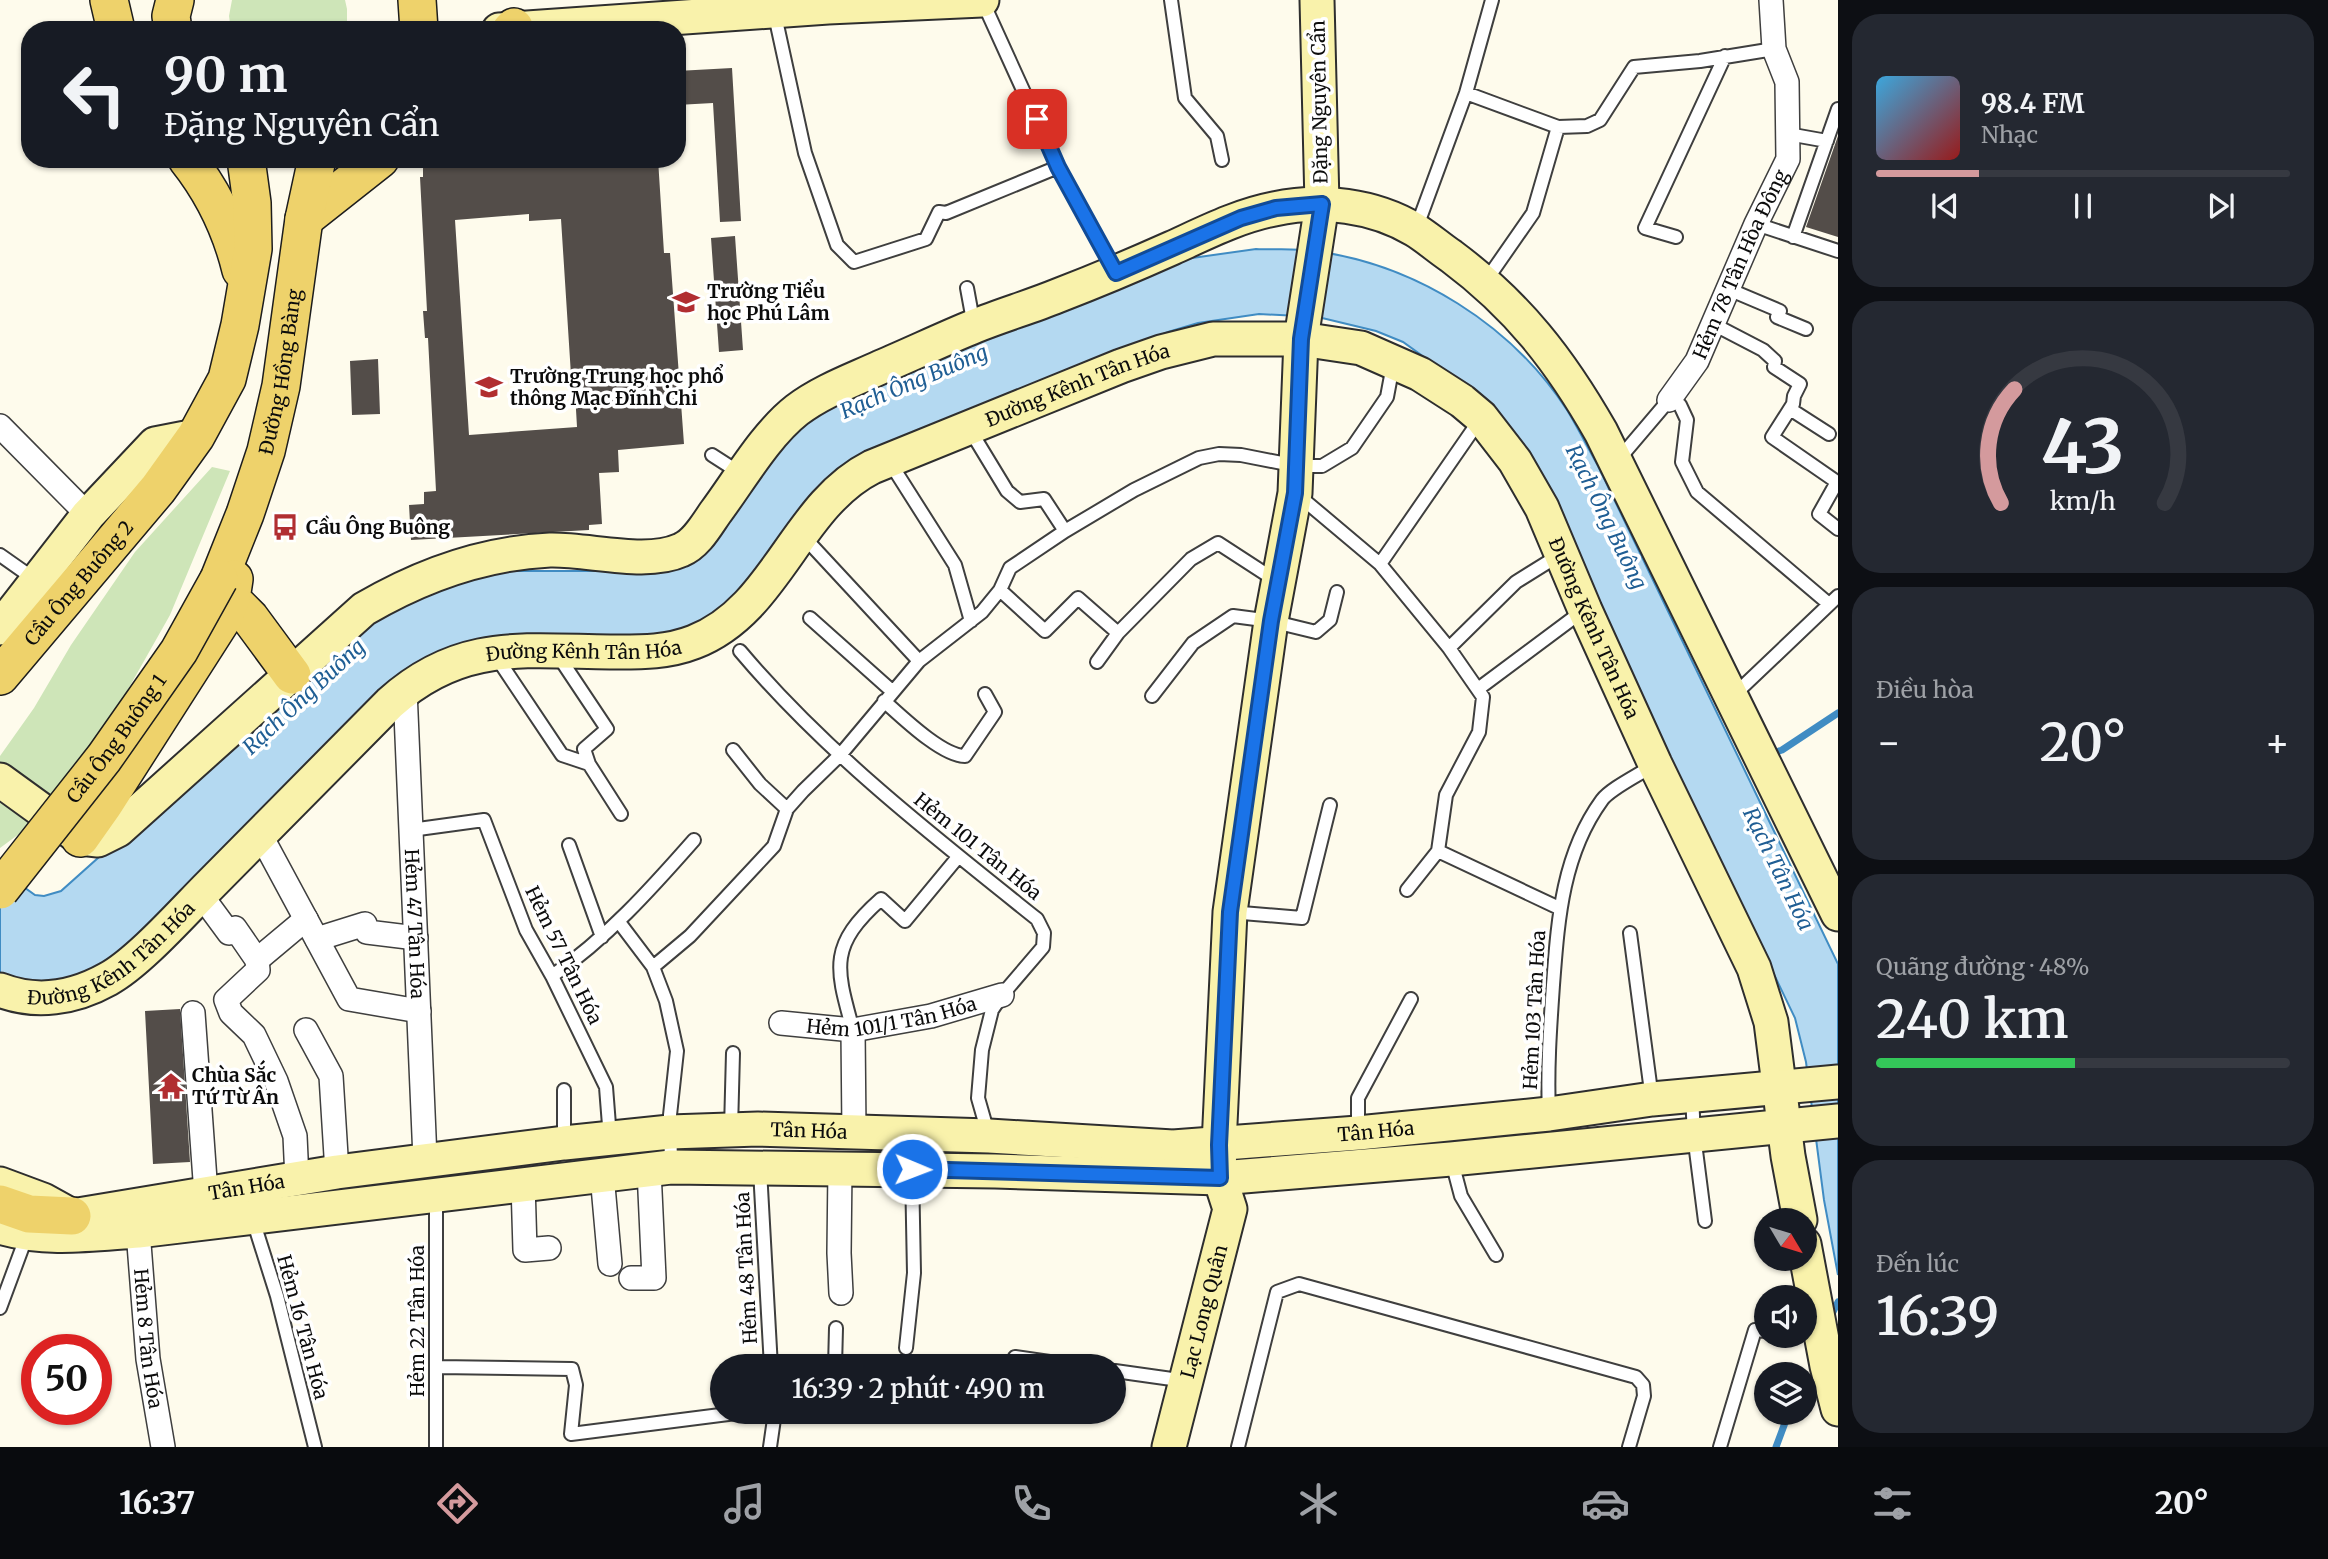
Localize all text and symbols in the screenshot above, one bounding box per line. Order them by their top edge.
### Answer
street label: Đặng Nguyên Cẩn [1306,20,1332,184]
text: 90 m [164,44,288,105]
icon: left [49,49,140,140]
text: 98.4 FM [1981,87,2084,120]
pin [1007,89,1067,149]
icon: arrive [1018,100,1056,138]
text: Đặng Nguyên Cẩn [164,105,440,145]
text: Nhạc [1981,120,2038,149]
street label: Hẻm 78 Tân Hòa Đông [1687,165,1793,363]
icon: previous [1926,187,1964,225]
icon: pause [2064,187,2102,225]
icon: next [2202,187,2240,225]
place label: Trường Tiểu học Phú Lâm [707,278,830,325]
street label: Đường Hồng Bàng [254,287,306,457]
school or university icon: Trường Tiểu học Phú Lâm [671,287,701,317]
water label: Rạch Ông Buông [836,338,992,425]
street label: Đường Kênh Tân Hóa [982,338,1172,432]
place label: Trường Trung học phổ thông Mạc Đĩnh Chi [510,363,724,410]
school or university icon: Trường Trung học phổ thông Mạc Đĩnh Chi [474,372,504,402]
text: 43 [2041,401,2125,493]
water label: Rạch Ông Buông [1560,440,1653,594]
text: km/h [2050,485,2116,517]
bus stop icon: Cầu Ông Buông [270,512,300,542]
street label: Cầu Ông Buông 2 [19,515,138,650]
place label: Cầu Ông Buông [306,515,450,539]
street label: Đường Kênh Tân Hóa [1544,534,1645,723]
water label: Rạch Ông Buông [237,633,371,760]
street label: Đường Kênh Tân Hóa [484,635,684,667]
street label: Cầu Ông Buông 1 [61,669,171,808]
text: Điều hòa [1876,675,1974,704]
text: 20° [2040,710,2126,775]
text: − [1876,719,1901,766]
text: + [2265,719,2290,766]
street label: Hẻm 101 Tân Hóa [909,787,1047,905]
water label: Rạch Tân Hóa [1737,803,1820,935]
street label: Hẻm 47 Tân Hóa [400,848,430,999]
street label: Hẻm 57 Tân Hóa [520,882,608,1028]
street label: Đường Kênh Tân Hóa [26,896,200,1010]
street label: Hẻm 103 Tân Hóa [1518,930,1550,1090]
text: Quãng đường · 48% [1876,952,2090,981]
text: 240 km [1876,987,2069,1052]
street label: Hẻm 101/1 Tân Hóa [805,991,979,1042]
place label: Chùa Sắc Tứ Từ Ân [192,1059,279,1109]
temple icon: Chùa Sắc Tứ Từ Ân [156,1071,186,1101]
street label: Tân Hóa [1337,1115,1415,1147]
street label: Tân Hóa [770,1117,848,1144]
position arrow [875,1132,949,1206]
street label: Tân Hóa [207,1169,286,1205]
street label: Hẻm 48 Tân Hóa [730,1191,762,1345]
north arrow [1754,1208,1816,1270]
map controls [1754,1208,1817,1425]
street label: Lạc Long Quân [1175,1242,1232,1381]
street label: Hẻm 22 Tân Hóa [405,1245,429,1397]
text: Đến lúc [1876,1249,1959,1278]
street label: Hẻm 16 Tân Hóa [272,1252,334,1402]
street label: Hẻm 8 Tân Hóa [129,1267,168,1410]
text: 16:39 [1876,1284,1999,1349]
button: sound [1754,1285,1817,1348]
speed limit sign: 50 [21,1334,112,1425]
button: layers [1754,1362,1817,1425]
text: 16:39 · 2 phút · 490 m [791,1372,1045,1405]
icon: directions [433,1479,482,1528]
icon: music [720,1479,769,1528]
icon: phone [1007,1479,1056,1528]
icon: climate [1294,1479,1343,1528]
icon: car [1581,1479,1630,1528]
icon: filters [1868,1479,1917,1528]
text: 16:37 [119,1483,195,1523]
text: 20° [2155,1483,2209,1523]

